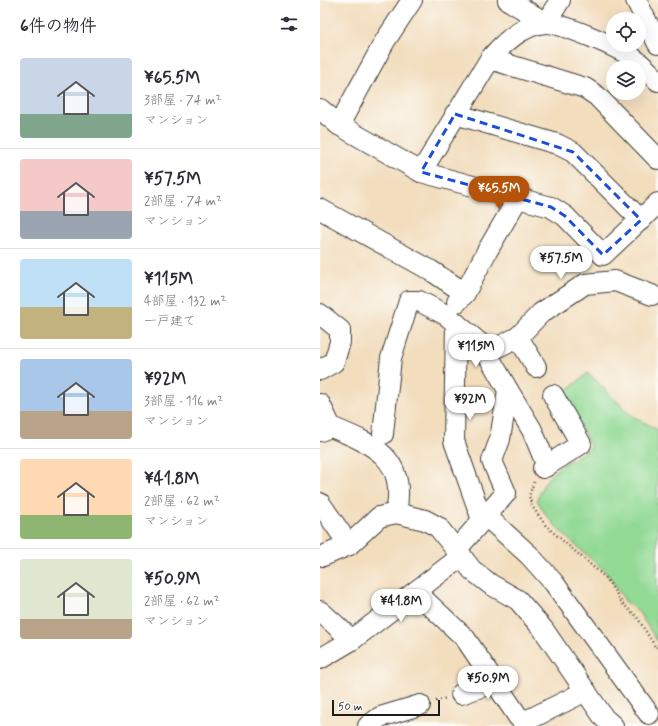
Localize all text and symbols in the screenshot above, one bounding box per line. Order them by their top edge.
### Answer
map controls [606,12,646,100]
button: locate [606,12,646,52]
icon: filters [278,13,300,35]
text: 6件の物件 [20,15,97,37]
button: layers [606,60,646,100]
text: ¥65.5M [144,67,200,89]
icon: home [52,74,100,122]
text: 3部屋 · 74 m² [144,92,221,109]
text: マンション [144,112,208,129]
text: ¥57.5M [144,168,201,190]
icon: home [52,175,100,223]
pin: ¥65.5M [466,176,532,210]
text: ¥65.5M [478,180,521,197]
text: 2部屋 · 74 m² [144,193,222,210]
text: マンション [144,213,208,230]
pin: ¥57.5M [528,246,594,280]
text: ¥57.5M [539,250,583,267]
text: ¥115M [144,268,193,290]
icon: home [52,275,100,323]
text: 4部屋 · 132 m² [144,293,226,310]
text: 一戸建て [144,313,196,330]
pin: ¥115M [448,334,504,368]
text: ¥115M [457,338,495,355]
text: ¥92M [144,368,186,390]
icon: home [52,375,100,423]
pin: ¥92M [446,387,494,421]
text: ¥92M [454,391,486,408]
text: 3部屋 · 116 m² [144,393,223,410]
text: マンション [144,413,208,430]
text: ¥41.8M [144,468,199,490]
icon: home [52,475,100,523]
text: 2部屋 · 62 m² [144,493,220,510]
text: マンション [144,513,208,530]
text: ¥50.9M [144,568,201,590]
icon: home [52,575,100,623]
pin: ¥41.8M [368,589,434,623]
text: 2部屋 · 62 m² [144,593,220,610]
text: ¥41.8M [380,593,422,610]
text: マンション [144,613,208,630]
pin: ¥50.9M [455,666,521,700]
text: ¥50.9M [466,670,510,687]
scale bar [332,698,440,717]
text: 50 m [338,700,363,714]

